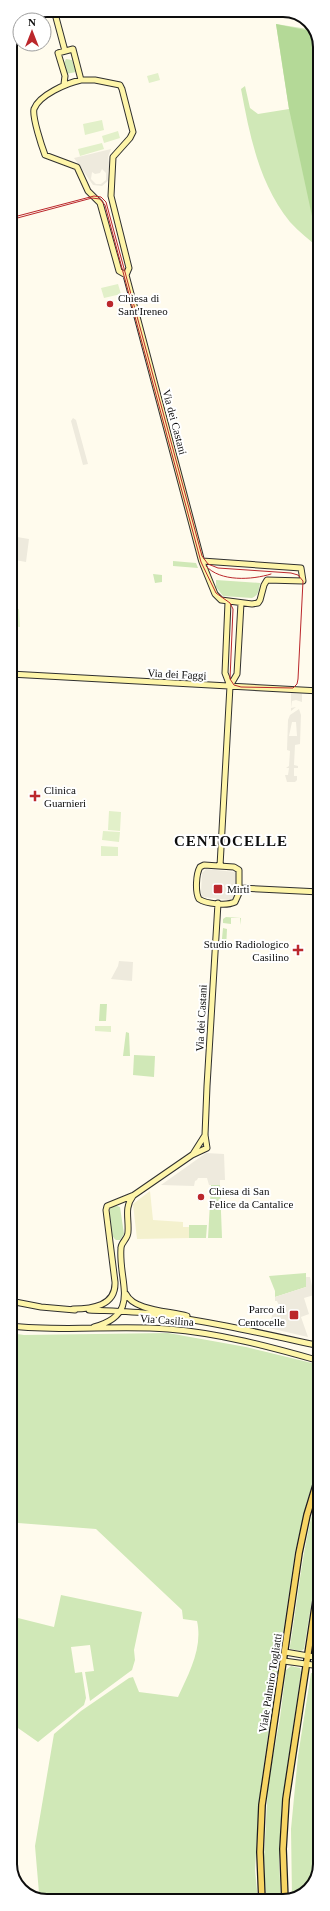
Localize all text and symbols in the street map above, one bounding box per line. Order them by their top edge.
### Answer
north arrow [12,12,52,52]
text: N [28,16,36,28]
place label: Chiesa di Sant'Ireneo [118,292,168,317]
marker: Chiesa di Sant'Ireneo [105,299,115,309]
street label: Via dei Castani [161,388,189,456]
street label: Via dei Faggi [147,666,207,682]
place label: Clinica Guarnieri [44,784,86,809]
marker: Clinica Guarnieri [29,790,41,802]
district label: CENTOCELLE [174,833,288,849]
marker: Mirti [212,883,224,895]
place label: Mirti [227,883,250,895]
place label: Studio Radiologico Casilino [204,938,290,963]
marker: Studio Radiologico Casilino [292,944,304,956]
street label: Via dei Castani [193,984,209,1052]
place label: Chiesa di San Felice da Cantalice [209,1185,293,1210]
marker: Chiesa di San Felice da Cantalice [196,1192,206,1202]
place label: Parco di Centocelle [238,1303,285,1328]
marker: Parco di Centocelle [288,1309,300,1321]
street label: Via Casilina [140,1312,194,1328]
street label: Viale Palmiro Togliatti [256,1632,284,1734]

